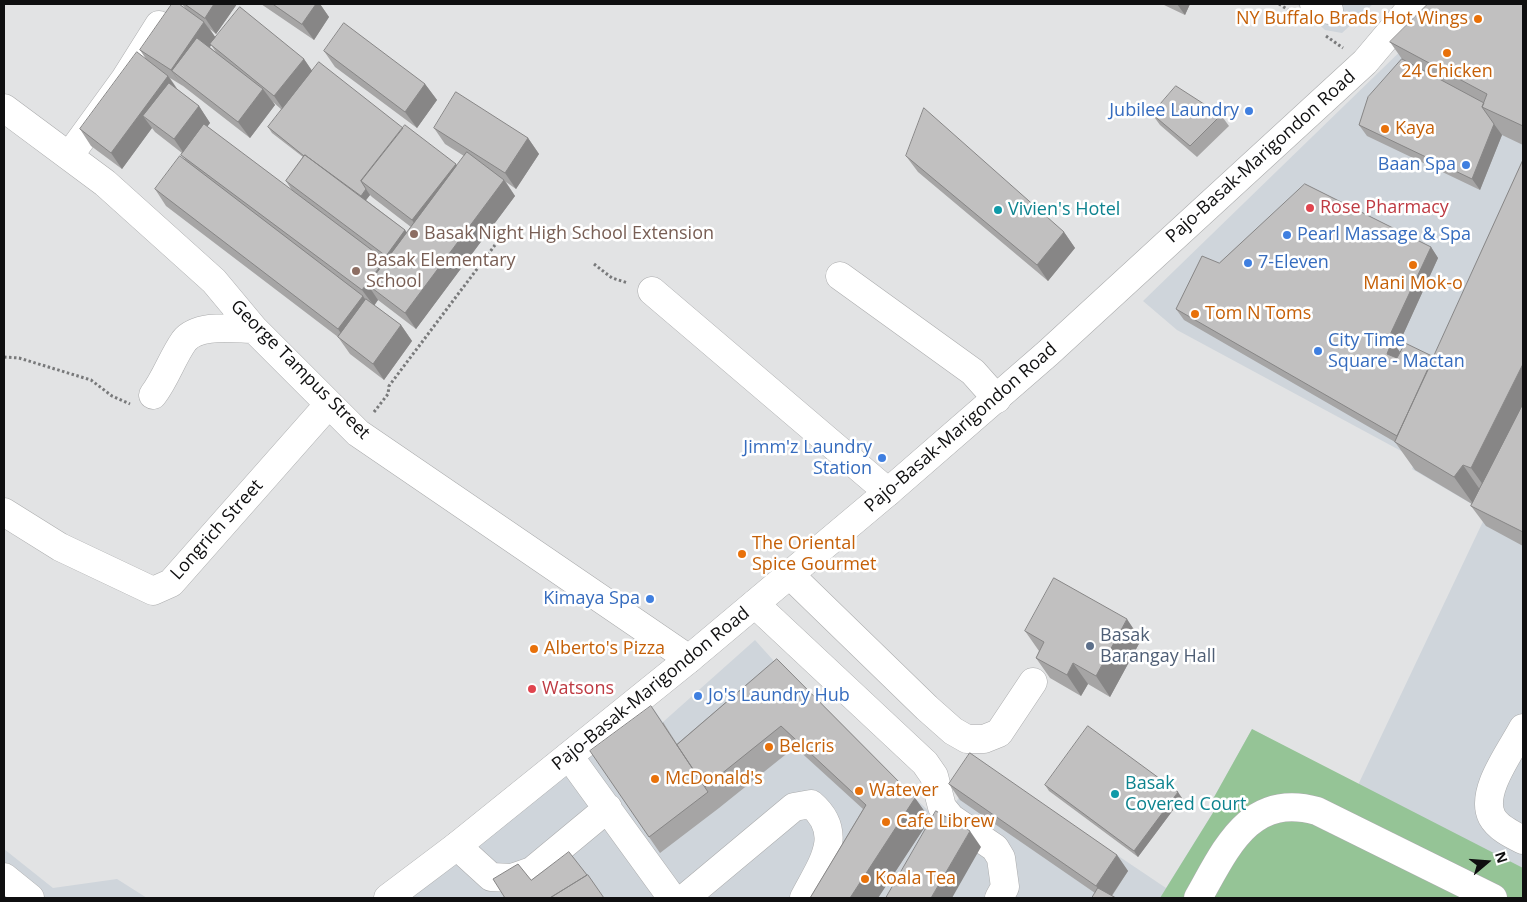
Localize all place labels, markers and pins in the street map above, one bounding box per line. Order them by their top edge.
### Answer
place label: NY Buffalo Brads Hot Wings [1236,8,1468,30]
marker: NY Buffalo Brads Hot Wings [1472,13,1484,25]
marker: 24 Chicken [1441,47,1453,59]
place label: 24 Chicken [1401,61,1493,83]
place label: Jubilee Laundry [1109,100,1239,122]
marker: Jubilee Laundry [1243,105,1255,117]
place label: Kaya [1395,118,1435,140]
marker: Kaya [1379,123,1391,135]
place label: Baan Spa [1378,154,1456,176]
marker: Baan Spa [1460,159,1472,171]
place label: Rose Pharmacy [1320,197,1449,219]
place label: Vivien's Hotel [1008,199,1120,221]
marker: Rose Pharmacy [1304,202,1316,214]
marker: Vivien's Hotel [992,204,1004,216]
place label: Basak Night High School Extension [424,223,714,245]
place label: Pearl Massage & Spa [1297,224,1471,246]
marker: Basak Night High School Extension [408,228,420,240]
marker: Pearl Massage & Spa [1281,229,1293,241]
place label: Basak Elementary School [366,250,516,292]
place label: 7-Eleven [1258,252,1329,274]
marker: 7-Eleven [1242,257,1254,269]
marker: Mani Mok-o [1407,259,1419,271]
marker: Basak Elementary School [350,265,362,277]
place label: Mani Mok-o [1363,273,1463,295]
place label: Tom N Toms [1205,303,1311,325]
marker: Tom N Toms [1189,308,1201,320]
place label: City Time Square - Mactan [1328,330,1465,372]
marker: City Time Square - Mactan [1312,345,1324,357]
place label: Jimm'z Laundry Station [743,437,872,479]
marker: Jimm'z Laundry Station [876,452,888,464]
place label: The Oriental Spice Gourmet [752,533,876,576]
marker: The Oriental Spice Gourmet [736,548,748,560]
place label: Kimaya Spa [543,588,640,610]
marker: Kimaya Spa [644,593,656,605]
place label: Basak Barangay Hall [1100,625,1216,668]
place label: Alberto's Pizza [544,638,665,660]
marker: Basak Barangay Hall [1084,640,1096,652]
marker: Alberto's Pizza [528,643,540,655]
place label: Watsons [542,678,614,700]
marker: Watsons [526,683,538,695]
place label: Jo's Laundry Hub [708,685,850,707]
marker: Jo's Laundry Hub [692,690,704,702]
place label: Belcris [779,736,834,758]
marker: Belcris [763,741,775,753]
place label: McDonald's [665,768,763,790]
marker: McDonald's [649,773,661,785]
place label: Basak Covered Court [1125,773,1246,816]
place label: Watever [869,780,939,802]
marker: Watever [853,785,865,797]
marker: Basak Covered Court [1109,788,1121,800]
place label: Cafe Librew [896,811,995,833]
marker: Cafe Librew [880,816,892,828]
place label: Koala Tea [875,868,956,890]
marker: Koala Tea [859,873,871,885]

